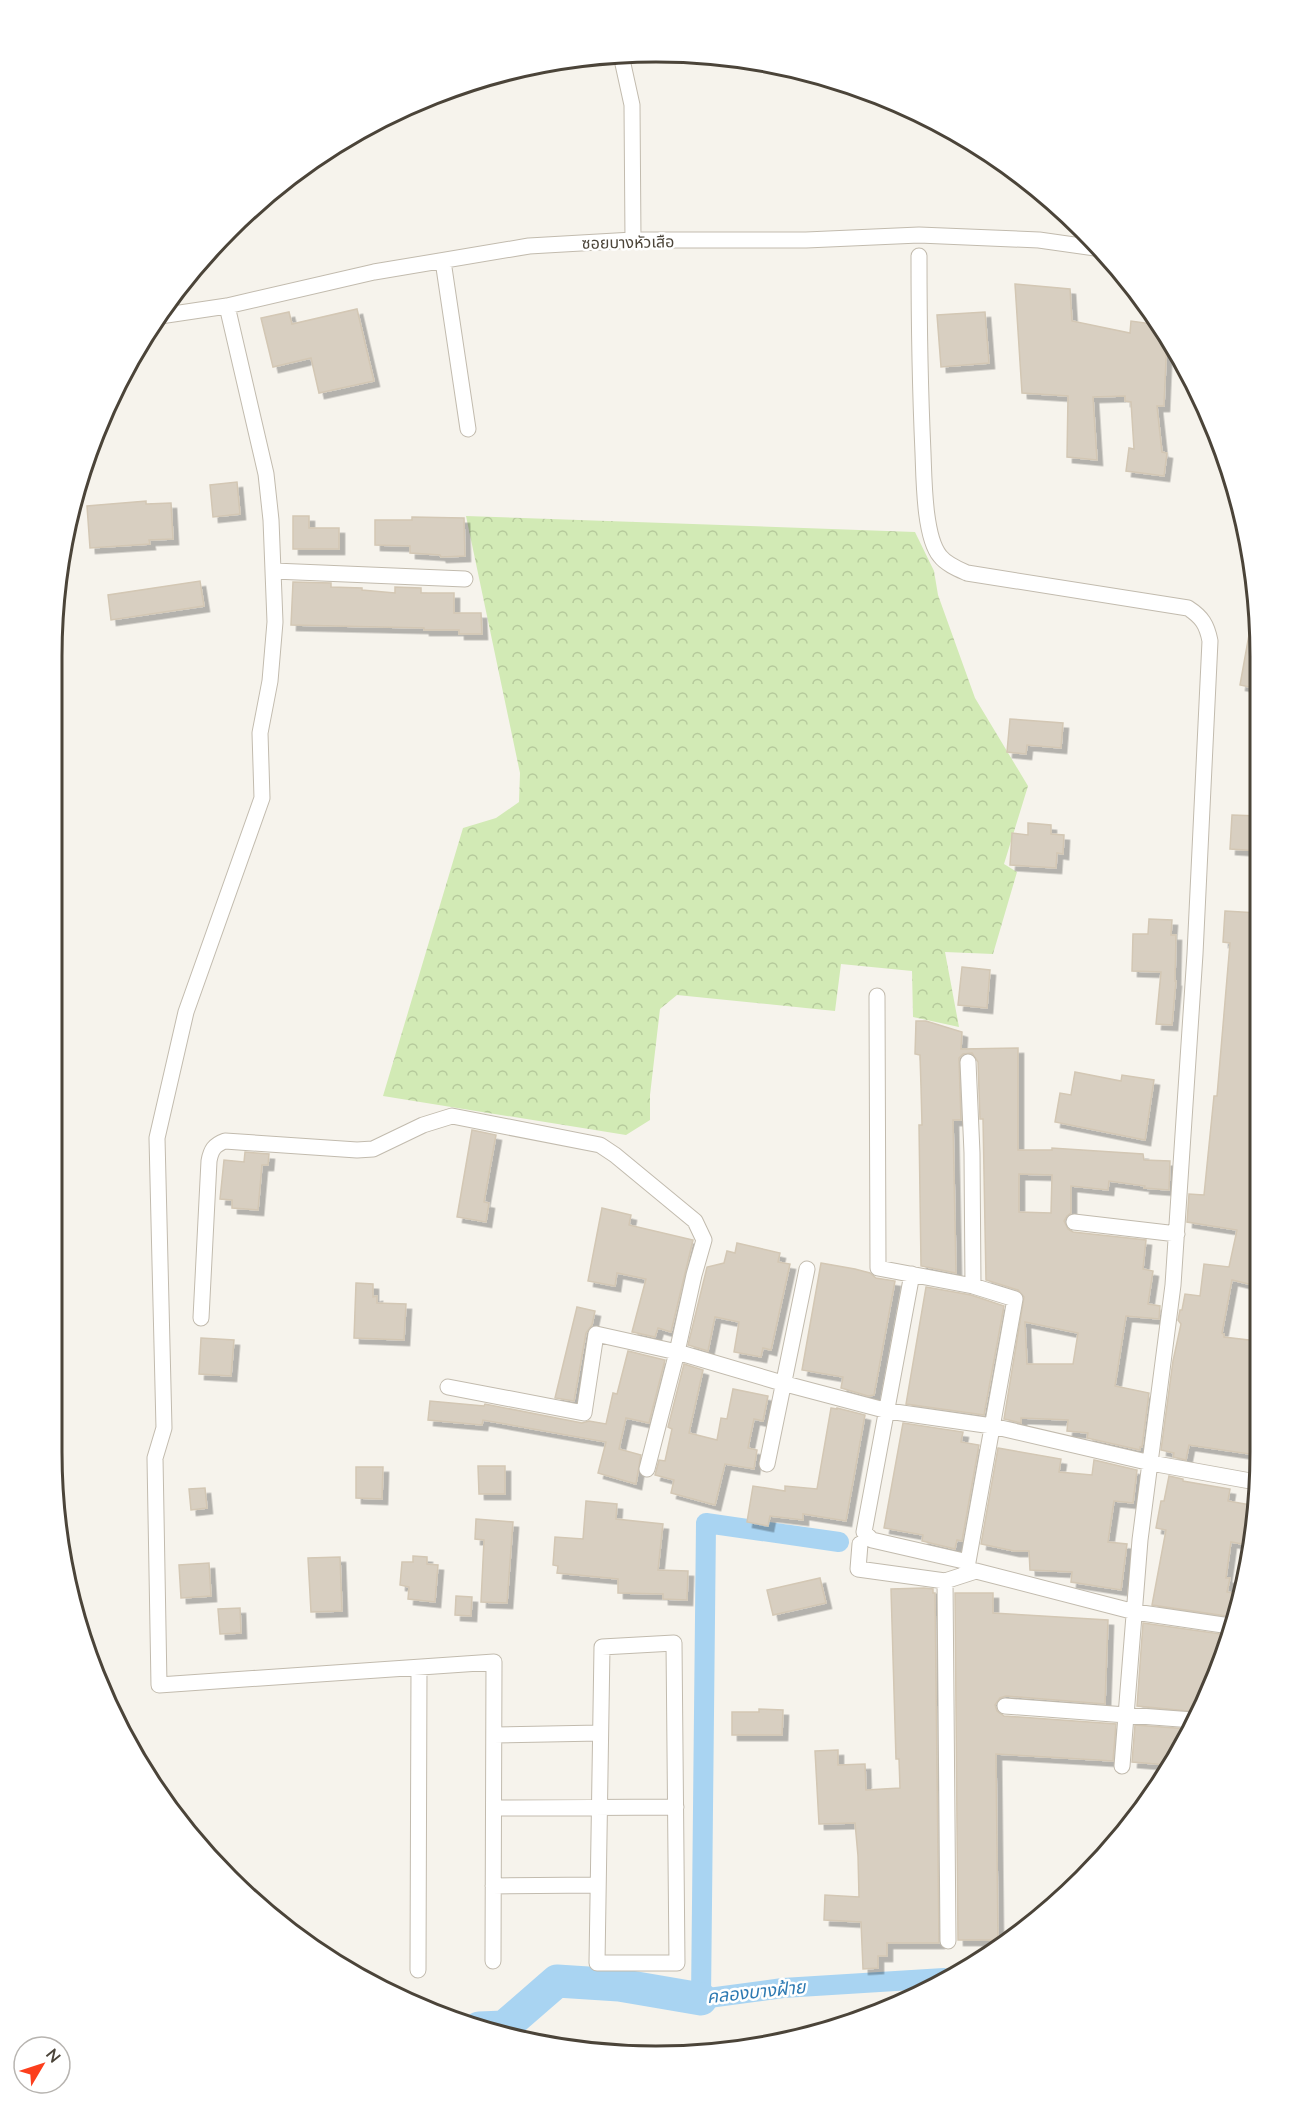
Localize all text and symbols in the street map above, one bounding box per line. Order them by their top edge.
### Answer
street label: ซอยบางหัวเสือ [582,231,674,252]
water label: คลองบางฝ้าย [706,1975,808,2007]
north arrow [12,2035,72,2095]
text: N [43,2044,65,2066]

